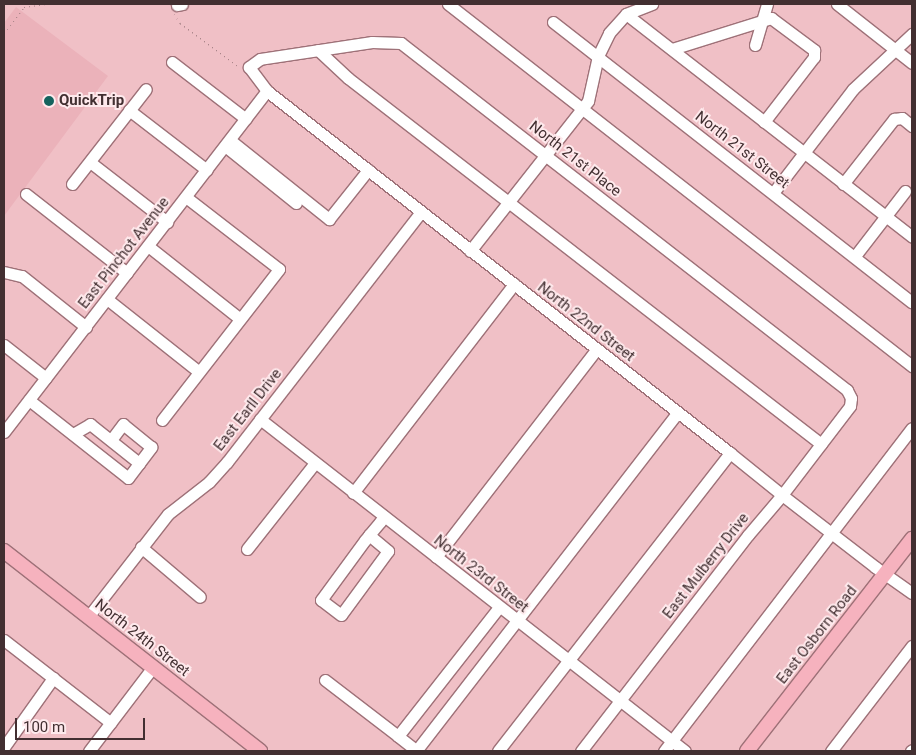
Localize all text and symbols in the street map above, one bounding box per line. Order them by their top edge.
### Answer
place label: QuickTrip [59,92,124,110]
marker: QuickTrip [43,95,55,107]
street label: North 21st Street [691,108,793,192]
street label: North 21st Place [525,117,625,201]
street label: East Pinchot Avenue [75,194,173,312]
street label: North 22nd Street [534,278,638,366]
street label: East Earll Drive [210,365,286,455]
street label: East Mulberry Drive [659,510,753,622]
street label: North 23rd Street [430,531,532,617]
street label: East Osborn Road [773,582,861,688]
street label: North 24th Street [91,596,193,680]
scale bar [18,708,148,740]
text: 100 m [23,718,65,736]

